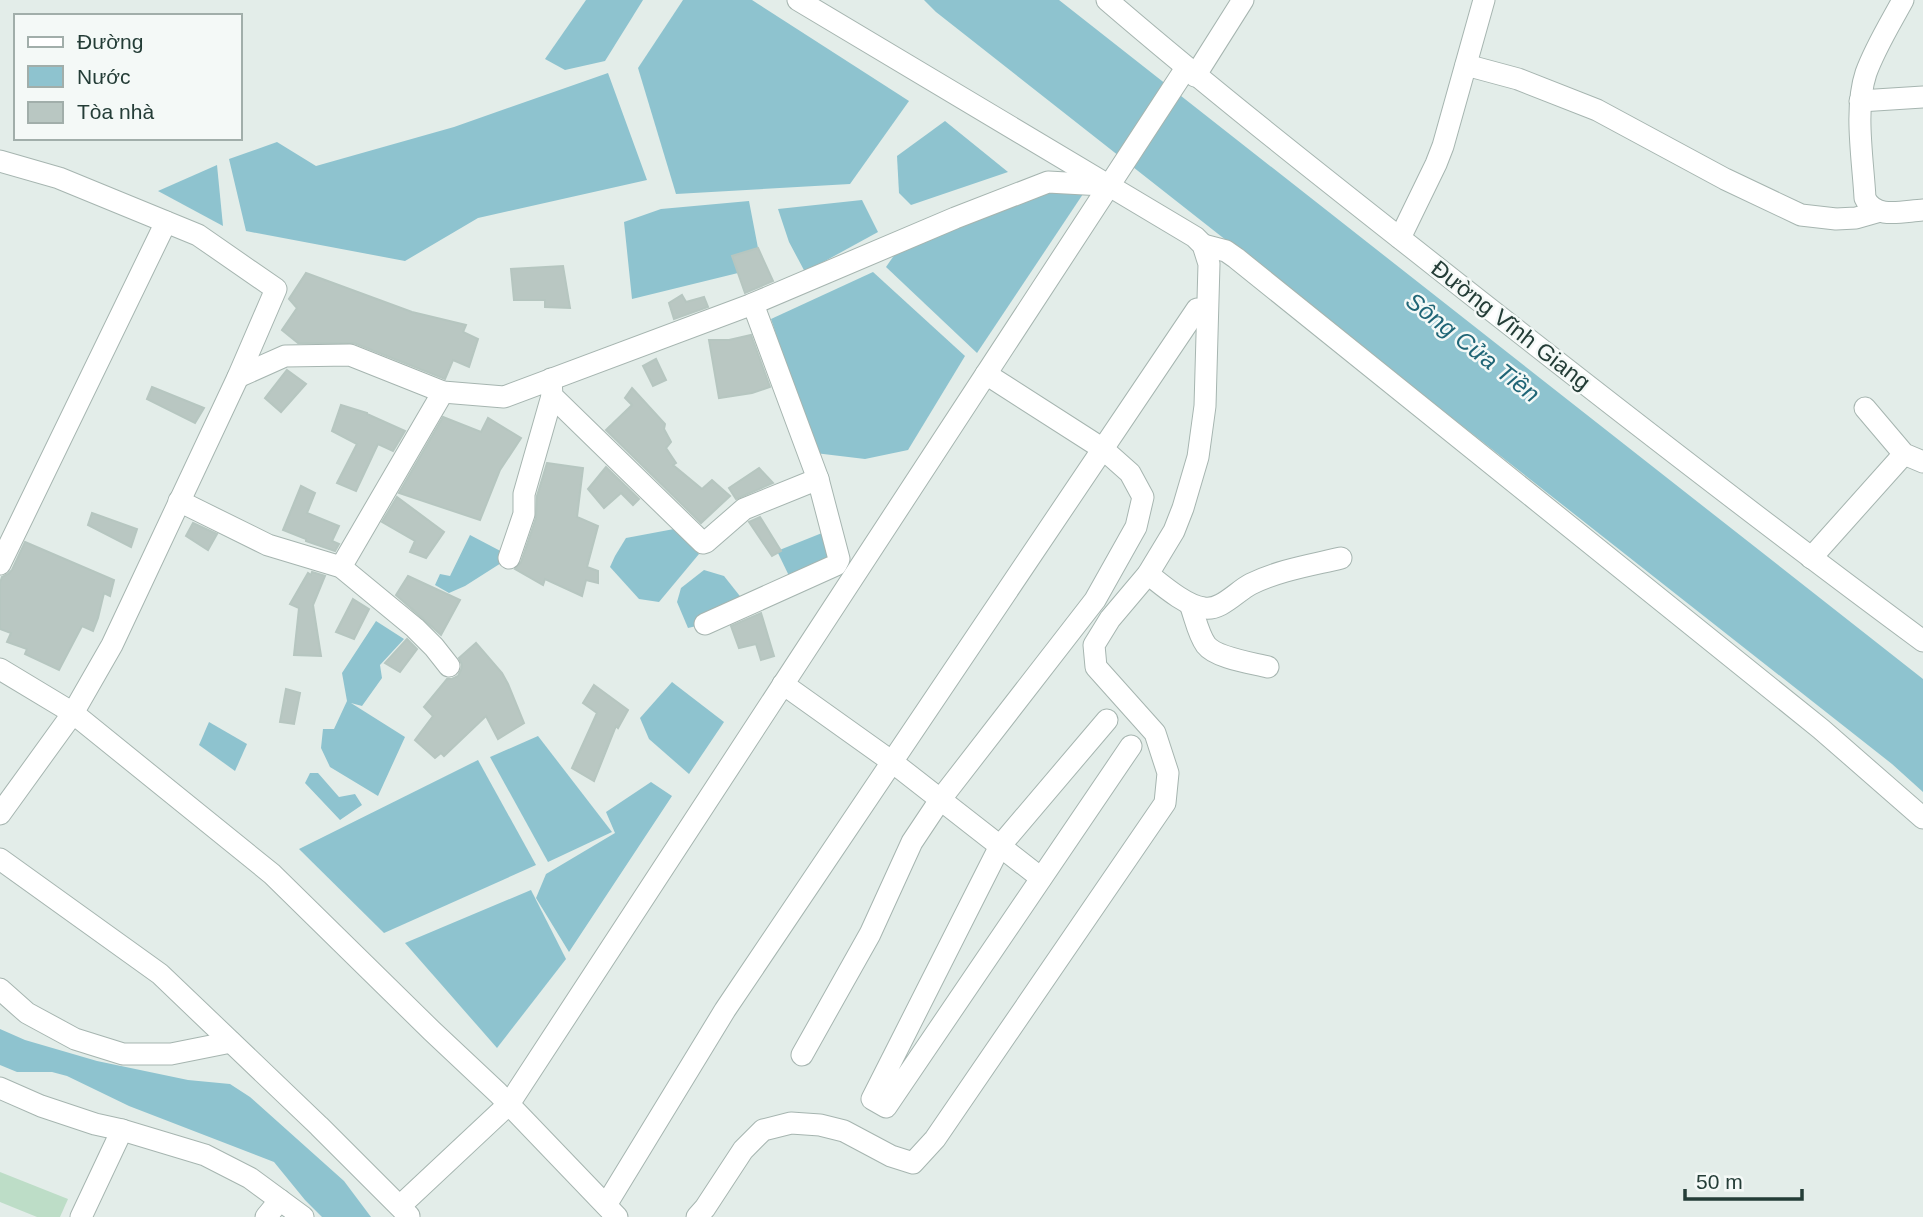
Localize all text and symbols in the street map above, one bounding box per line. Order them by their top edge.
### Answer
legend [14,14,242,140]
text: Đường [77,30,143,53]
text: Nước [77,65,131,88]
text: Tòa nhà [77,100,154,123]
street label: Đường Vĩnh Giang [1426,255,1596,395]
water label: Sông Cửa Tiền [1401,287,1545,407]
scale bar [1685,1158,1802,1202]
text: 50 m [1696,1170,1743,1193]

